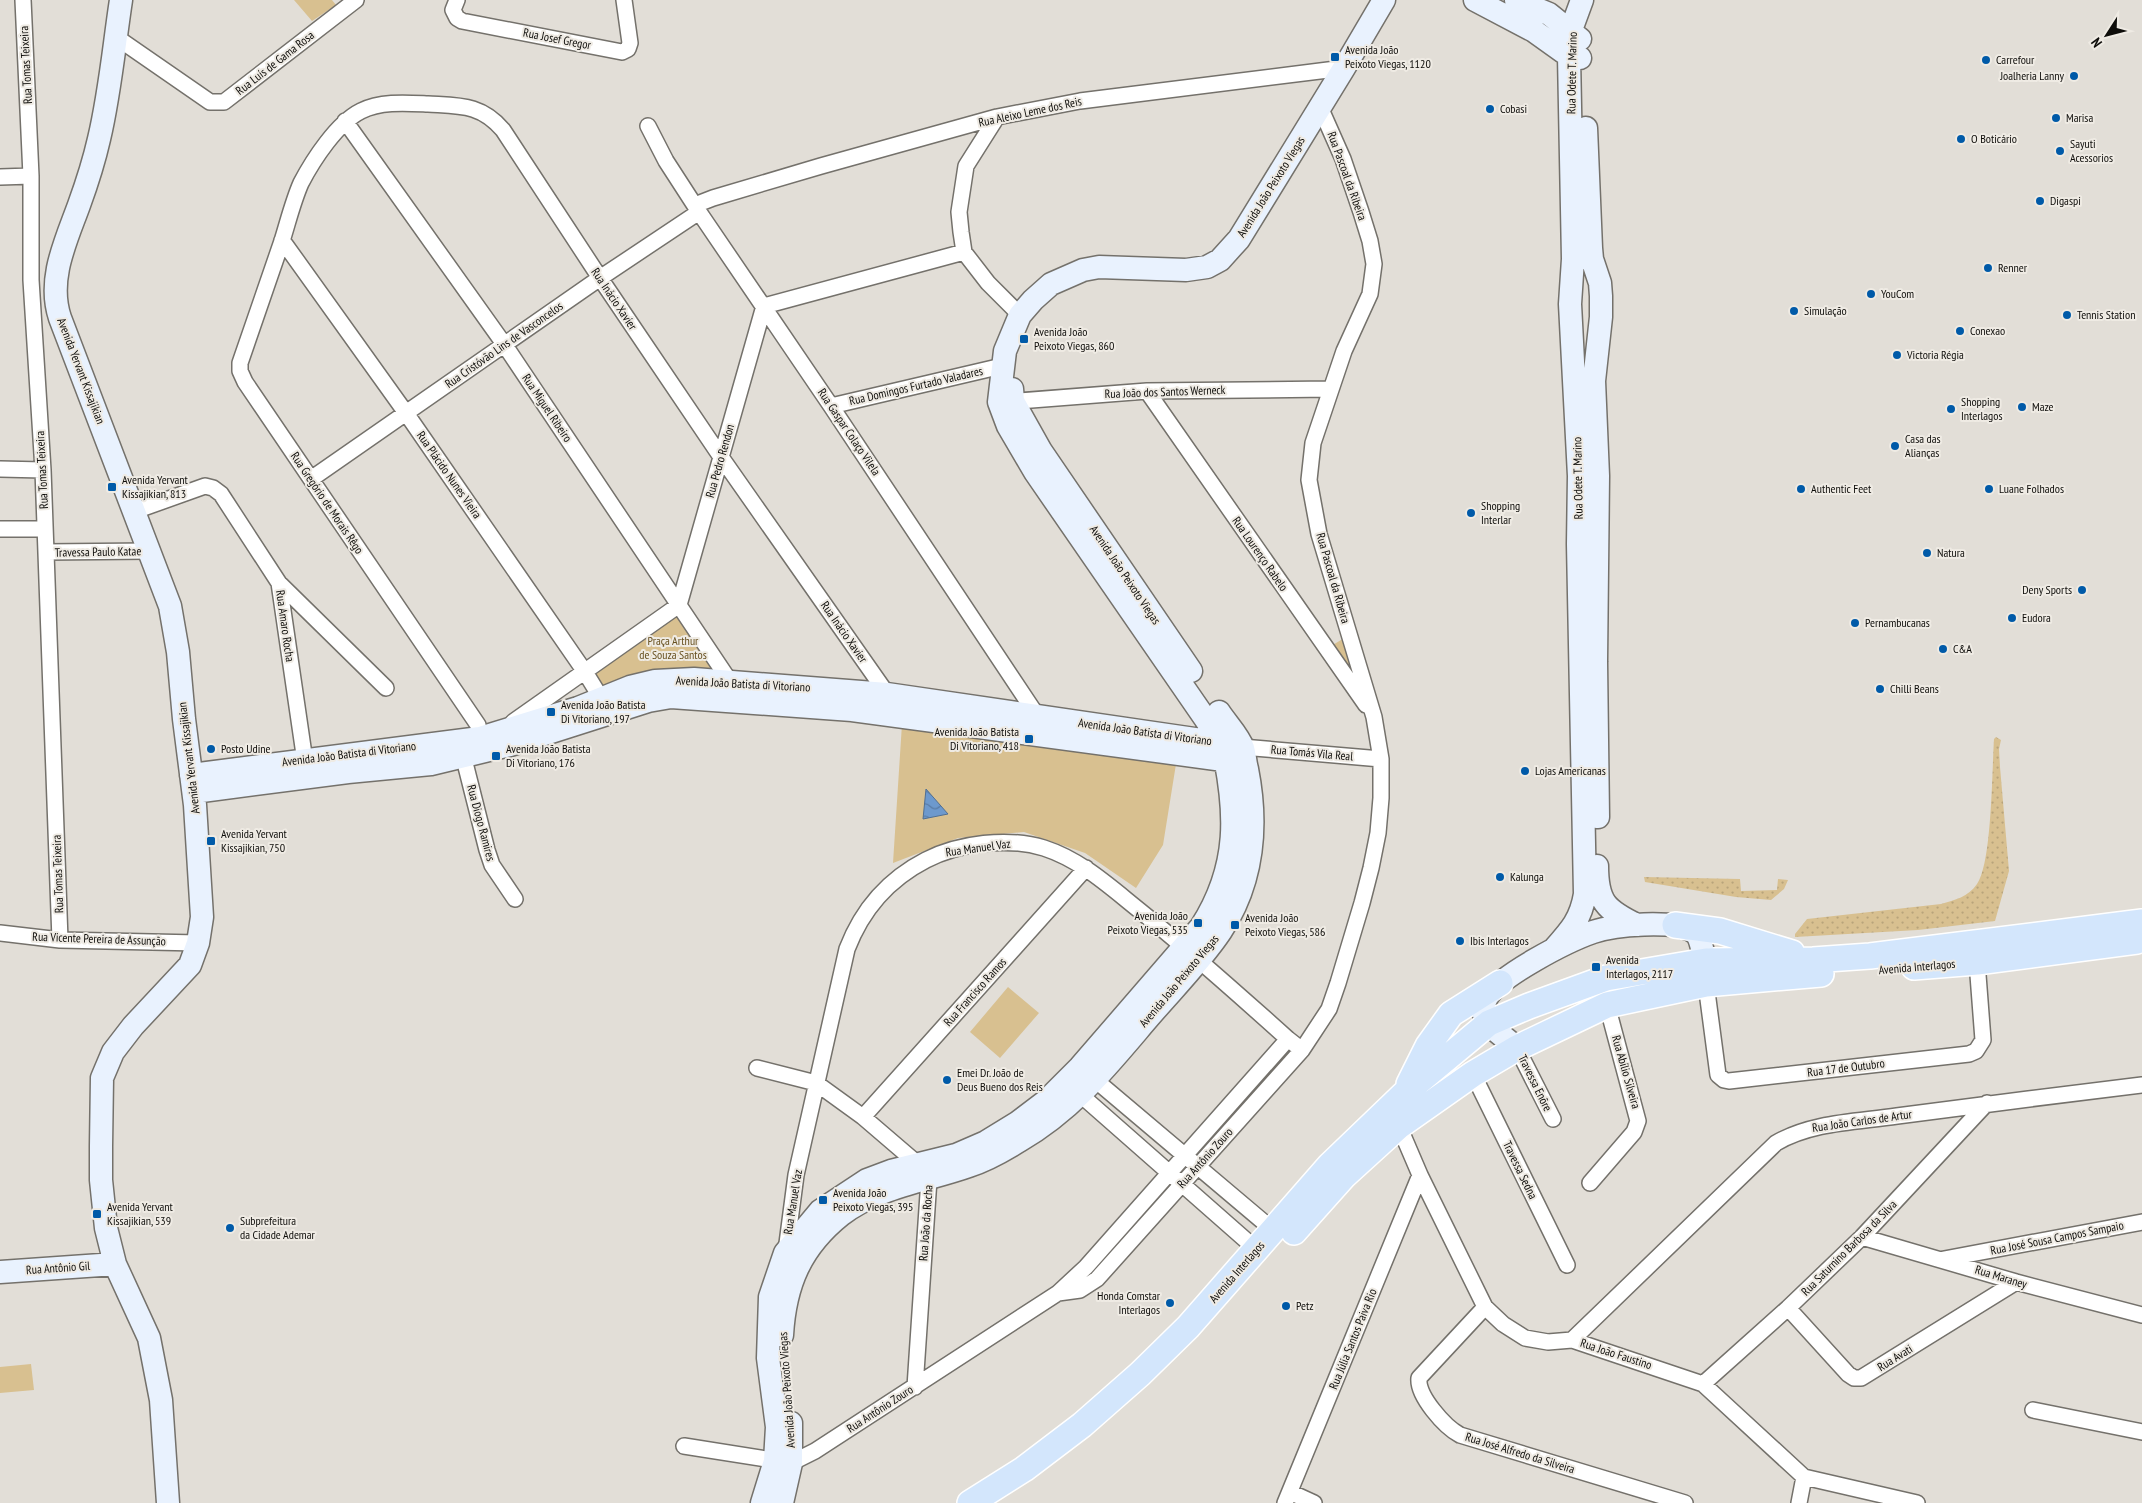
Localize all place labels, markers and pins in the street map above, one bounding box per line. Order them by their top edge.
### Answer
place label: Avenida João Peixoto Viegas, 1120 [1345,42,1431,71]
marker: Avenida João Peixoto Viegas, 1120 [1329,51,1341,63]
place label: Carrefour [1996,52,2035,67]
marker: Carrefour [1980,54,1992,66]
place label: Joalheria Lanny [1999,68,2064,83]
marker: Joalheria Lanny [2068,70,2080,82]
place label: Cobasi [1500,101,1527,116]
marker: Cobasi [1484,103,1496,115]
place label: Marisa [2066,110,2093,125]
marker: Marisa [2050,112,2062,124]
place label: O Boticário [1971,131,2017,146]
marker: O Boticário [1955,133,1967,145]
place label: Sayuti Acessorios [2070,136,2113,165]
marker: Sayuti Acessorios [2054,145,2066,157]
place label: Digaspi [2050,193,2081,208]
marker: Digaspi [2034,195,2046,207]
place label: Renner [1998,260,2028,275]
marker: Renner [1982,262,1994,274]
place label: YouCom [1881,286,1914,301]
marker: YouCom [1865,288,1877,300]
place label: Simulação [1804,303,1847,318]
marker: Simulação [1788,305,1800,317]
place label: Tennis Station [2077,307,2135,322]
marker: Tennis Station [2061,309,2073,321]
place label: Conexao [1970,323,2005,338]
place label: Avenida João Peixoto Viegas, 860 [1034,324,1114,353]
marker: Conexao [1954,325,1966,337]
marker: Avenida João Peixoto Viegas, 860 [1018,333,1030,345]
place label: Victoria Régia [1906,347,1964,362]
marker: Victoria Régia [1891,349,1903,361]
place label: Shopping Interlagos [1961,394,2003,423]
place label: Maze [2032,399,2054,414]
marker: Maze [2016,401,2028,413]
marker: Shopping Interlagos [1945,403,1957,415]
place label: Casa das Alianças [1905,431,1941,460]
marker: Casa das Alianças [1889,440,1901,452]
place label: Avenida Yervant Kissajikian, 813 [122,472,189,501]
marker: Avenida Yervant Kissajikian, 813 [106,481,118,493]
place label: Authentic Feet [1811,481,1872,496]
place label: Luane Folhados [1999,481,2064,496]
marker: Authentic Feet [1795,483,1807,495]
marker: Luane Folhados [1983,483,1995,495]
place label: Shopping Interlar [1481,498,1520,527]
marker: Shopping Interlar [1465,507,1477,519]
place label: Natura [1937,545,1965,560]
marker: Natura [1921,547,1933,559]
place label: Deny Sports [2022,582,2072,597]
marker: Deny Sports [2076,584,2088,596]
place label: Eudora [2022,610,2051,625]
marker: Eudora [2006,612,2018,624]
place label: Pernambucanas [1865,615,1930,630]
marker: Pernambucanas [1849,617,1861,629]
place label: C&A [1953,641,1972,656]
marker: C&A [1937,643,1949,655]
place label: Chilli Beans [1890,681,1939,696]
marker: Chilli Beans [1874,683,1886,695]
place label: Avenida João Batista Di Vitoriano, 197 [561,697,646,726]
marker: Avenida João Batista Di Vitoriano, 197 [545,706,557,718]
place label: Avenida João Batista Di Vitoriano, 418 [935,724,1019,753]
marker: Avenida João Batista Di Vitoriano, 418 [1023,733,1035,745]
place label: Posto Udine [221,741,271,756]
place label: Avenida João Batista Di Vitoriano, 176 [506,741,591,770]
marker: Posto Udine [205,743,217,755]
marker: Avenida João Batista Di Vitoriano, 176 [490,750,502,762]
place label: Lojas Americanas [1535,763,1606,778]
marker: Lojas Americanas [1519,765,1531,777]
place label: Avenida Yervant Kissajikian, 750 [221,826,288,855]
marker: Avenida Yervant Kissajikian, 750 [205,835,217,847]
place label: Kalunga [1510,869,1544,884]
marker: Kalunga [1494,871,1506,883]
place label: Avenida João Peixoto Viegas, 535 [1108,908,1188,937]
place label: Avenida João Peixoto Viegas, 586 [1245,910,1325,939]
marker: Avenida João Peixoto Viegas, 535 [1192,917,1204,929]
marker: Avenida João Peixoto Viegas, 586 [1229,919,1241,931]
place label: Ibis Interlagos [1470,933,1529,948]
marker: Ibis Interlagos [1454,935,1466,947]
place label: Avenida Interlagos, 2117 [1606,952,1673,981]
marker: Avenida Interlagos, 2117 [1590,961,1602,973]
place label: Emei Dr. João de Deus Bueno dos Reis [957,1065,1043,1094]
marker: Emei Dr. João de Deus Bueno dos Reis [941,1074,953,1086]
place label: Avenida João Peixoto Viegas, 395 [833,1185,913,1214]
marker: Avenida João Peixoto Viegas, 395 [817,1194,829,1206]
place label: Avenida Yervant Kissajikian, 539 [107,1199,174,1228]
marker: Avenida Yervant Kissajikian, 539 [91,1208,103,1220]
place label: Subprefeitura da Cidade Ademar [240,1213,315,1242]
marker: Subprefeitura da Cidade Ademar [224,1222,236,1234]
place label: Honda Comstar Interlagos [1097,1288,1161,1317]
marker: Honda Comstar Interlagos [1164,1297,1176,1309]
place label: Petz [1296,1298,1314,1313]
marker: Petz [1280,1300,1292,1312]

